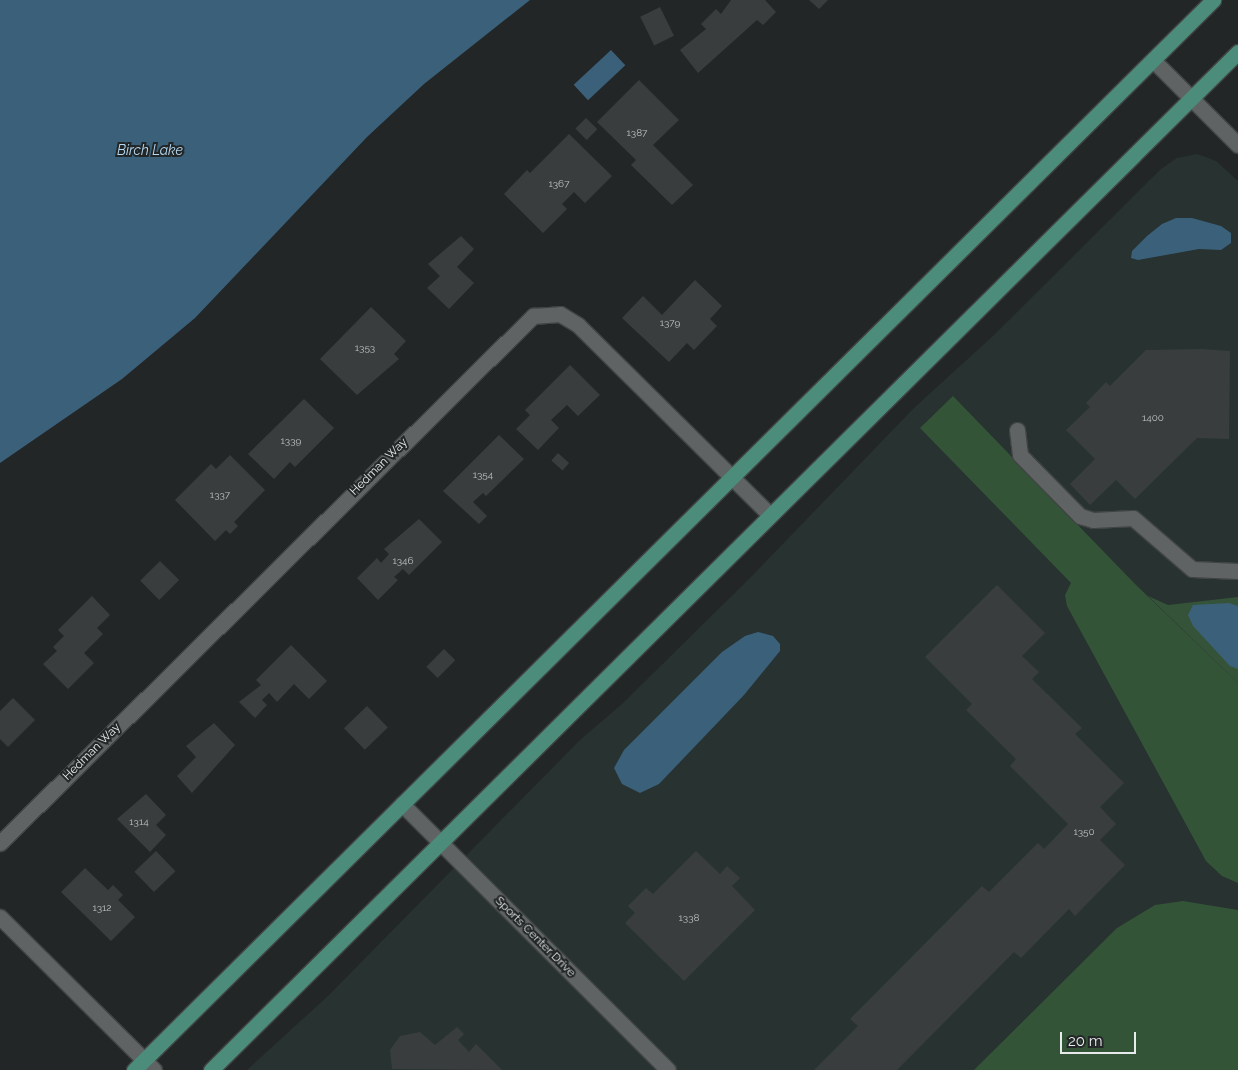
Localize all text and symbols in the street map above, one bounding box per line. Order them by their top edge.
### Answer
house number: 1387 [627,127,647,139]
water label: Birch Lake [117,142,183,158]
house number: 1367 [549,178,569,190]
house number: 1379 [660,317,680,329]
house number: 1353 [355,342,375,354]
house number: 1400 [1142,412,1164,424]
house number: 1339 [281,435,301,447]
street label: Hedman Way [347,435,411,499]
house number: 1354 [473,469,493,481]
house number: 1337 [210,489,230,501]
house number: 1346 [392,555,414,567]
street label: Hedman Way [60,720,124,784]
house number: 1314 [129,816,149,828]
house number: 1350 [1073,826,1095,838]
street label: Sports Center Drive [492,894,578,980]
house number: 1312 [92,902,112,914]
house number: 1338 [679,912,699,924]
scale bar [1063,1022,1139,1054]
text: 20 m [1068,1032,1103,1050]

